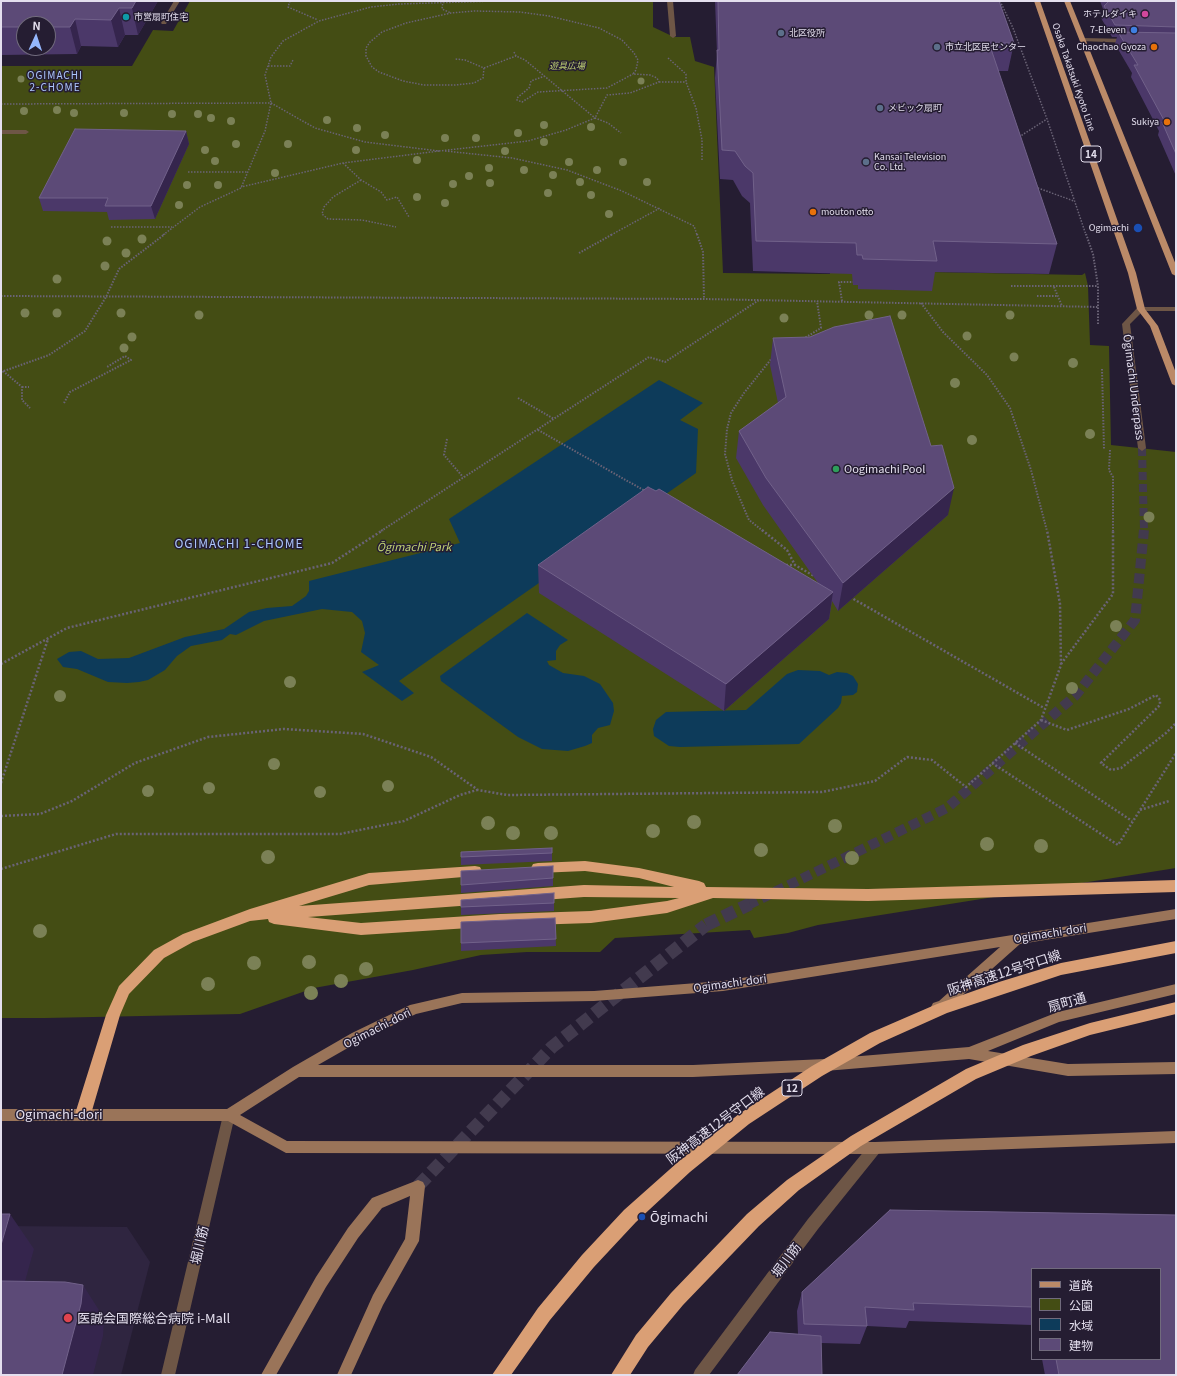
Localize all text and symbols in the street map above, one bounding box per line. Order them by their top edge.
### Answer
place label: ホテルダイキ [1083,9,1137,19]
marker: ホテルダイキ [1140,9,1150,19]
marker: 市営扇町住宅 [121,12,131,22]
place label: 市営扇町住宅 [134,12,188,22]
north arrow [16,16,56,56]
text: N [32,17,41,33]
street label: Osaka Takatsuki Kyoto Line [1050,21,1098,133]
place label: 7-Eleven [1090,25,1126,35]
marker: 7-Eleven [1129,25,1139,35]
marker: 北区役所 [776,28,786,38]
place label: 北区役所 [789,28,825,38]
marker: 市立北区民センター [932,42,942,52]
place label: 市立北区民センター [945,42,1026,52]
place label: Chaochao Gyoza [1076,42,1146,52]
marker: Chaochao Gyoza [1149,42,1159,52]
park label: 遊具広場 [549,61,585,71]
district label: OGIMACHI 2-CHOME [27,69,83,92]
marker: メビック扇町 [875,103,885,113]
place label: メビック扇町 [888,103,942,113]
place label: Sukiya [1131,117,1159,127]
marker: Sukiya [1162,117,1172,127]
road number: 14 [1081,146,1101,162]
place label: Kansai Television Co. Ltd. [874,152,946,173]
marker: Kansai Television Co. Ltd. [861,157,871,167]
marker: mouton otto [808,207,818,217]
place label: mouton otto [821,207,874,217]
marker: Ogimachi [1132,222,1144,234]
place label: Ogimachi [1089,223,1129,233]
street label: Ōgimachi Underpass [1121,333,1147,441]
place label: Oogimachi Pool [844,462,925,476]
marker: Oogimachi Pool [831,464,841,474]
district label: OGIMACHI 1-CHOME [174,536,304,550]
park label: Ōgimachi Park [377,540,451,554]
street label: Ogimachi-dori [1013,921,1087,945]
street label: 阪神高速12号守口線 [945,946,1063,998]
street label: Ogimachi-dori [693,971,767,995]
street label: 扇町通 [1046,989,1088,1015]
street label: Ogimachi-dori [341,1005,413,1051]
road number: 12 [782,1080,802,1096]
street label: 阪神高速12号守口線 [663,1083,767,1167]
street label: Ogimachi-dori [15,1106,103,1122]
place label: Ōgimachi [650,1209,708,1225]
marker: Ōgimachi [637,1212,647,1222]
street label: 堀川筋 [187,1224,211,1266]
street label: 堀川筋 [768,1240,804,1280]
legend [1031,1268,1161,1360]
text: 道路 [1069,1276,1093,1293]
text: 公園 [1069,1296,1093,1313]
place label: 医誠会国際総合病院 i-Mall [77,1310,230,1326]
marker: 医誠会国際総合病院 i-Mall [62,1312,74,1324]
text: 水域 [1069,1316,1093,1333]
text: 建物 [1069,1336,1093,1353]

